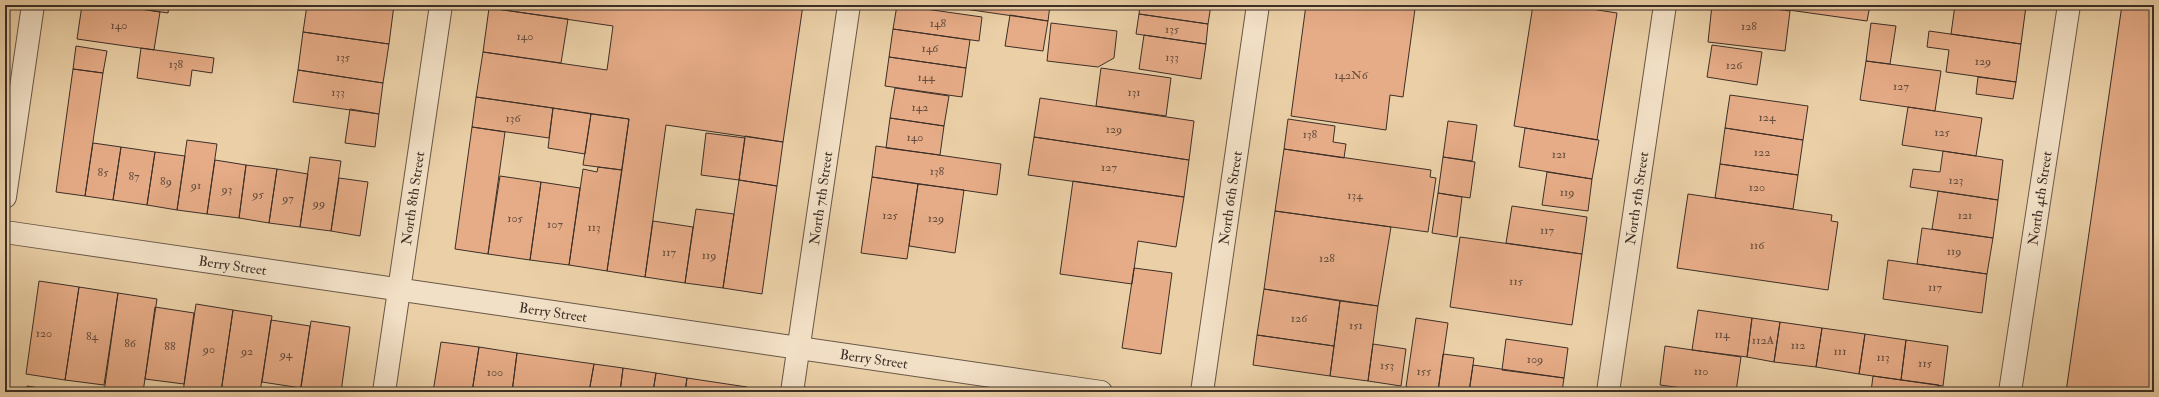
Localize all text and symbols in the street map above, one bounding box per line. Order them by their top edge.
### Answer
house number: 148 [930,16,947,31]
house number: 140 [111,18,127,33]
house number: 128 [1741,19,1757,34]
house number: 135 [1165,22,1180,37]
house number: 140 [517,29,533,44]
house number: 146 [922,41,939,56]
house number: 135 [336,50,351,65]
house number: 133 [1165,50,1179,65]
house number: 129 [1975,54,1991,69]
house number: 138 [169,57,184,72]
house number: 126 [1726,58,1743,73]
house number: 142N6 [1334,68,1369,83]
house number: 144 [917,70,935,85]
house number: 127 [1893,79,1909,94]
house number: 133 [331,85,345,100]
house number: 131 [1127,85,1141,100]
house number: 142 [912,100,928,115]
house number: 124 [1759,110,1776,125]
house number: 136 [506,111,521,126]
house number: 129 [1106,122,1122,137]
house number: 125 [1934,125,1951,140]
house number: 138 [1303,127,1318,142]
house number: 140 [907,130,923,145]
house number: 122 [1754,145,1770,160]
house number: 121 [1552,147,1566,162]
street label: North 6th Street [1215,149,1245,246]
street label: North 4th Street [2024,149,2055,247]
street label: North 8th Street [397,150,428,246]
street label: North 7th Street [805,150,836,246]
street label: North 5th Street [1621,150,1652,246]
house number: 127 [1101,160,1117,175]
house number: 138 [930,164,945,179]
house number: 85 [98,165,109,180]
house number: 87 [128,169,140,184]
house number: 123 [1949,173,1963,188]
house number: 89 [160,174,172,189]
house number: 91 [190,178,201,193]
house number: 120 [1749,180,1765,195]
house number: 93 [221,182,232,197]
house number: 119 [1560,185,1574,200]
house number: 95 [251,187,264,202]
house number: 134 [1347,188,1363,203]
house number: 97 [281,191,294,206]
house number: 99 [312,196,325,211]
house number: 125 [882,208,899,223]
house number: 121 [1958,208,1972,223]
house number: 105 [507,211,524,226]
house number: 129 [928,211,944,226]
house number: 107 [547,217,563,232]
house number: 113 [587,220,601,235]
house number: 117 [1540,223,1555,238]
house number: 116 [1750,238,1765,253]
house number: 119 [1947,244,1961,259]
house number: 117 [662,245,677,260]
house number: 119 [702,248,716,263]
house number: 128 [1319,251,1335,266]
street label: Berry Street [198,252,268,279]
house number: 115 [1509,274,1524,289]
house number: 117 [1928,280,1943,295]
street label: Berry Street [518,299,589,325]
house number: 126 [1291,311,1308,326]
house number: 151 [1349,318,1363,333]
house number: 120 [36,326,52,341]
house number: 114 [1714,327,1730,342]
house number: 84 [86,329,99,344]
house number: 112A [1752,333,1775,348]
house number: 86 [124,336,137,351]
house number: 112 [1791,338,1805,353]
house number: 88 [164,339,176,354]
house number: 90 [202,342,215,357]
house number: 92 [240,344,253,359]
house number: 111 [1834,344,1846,359]
street label: Berry Street [839,345,909,372]
house number: 94 [279,347,293,362]
house number: 113 [1876,350,1890,365]
house number: 109 [1527,352,1543,367]
house number: 115 [1918,356,1933,371]
house number: 153 [1380,358,1394,373]
house number: 155 [1417,364,1432,379]
house number: 110 [1694,364,1708,379]
house number: 100 [487,365,503,380]

